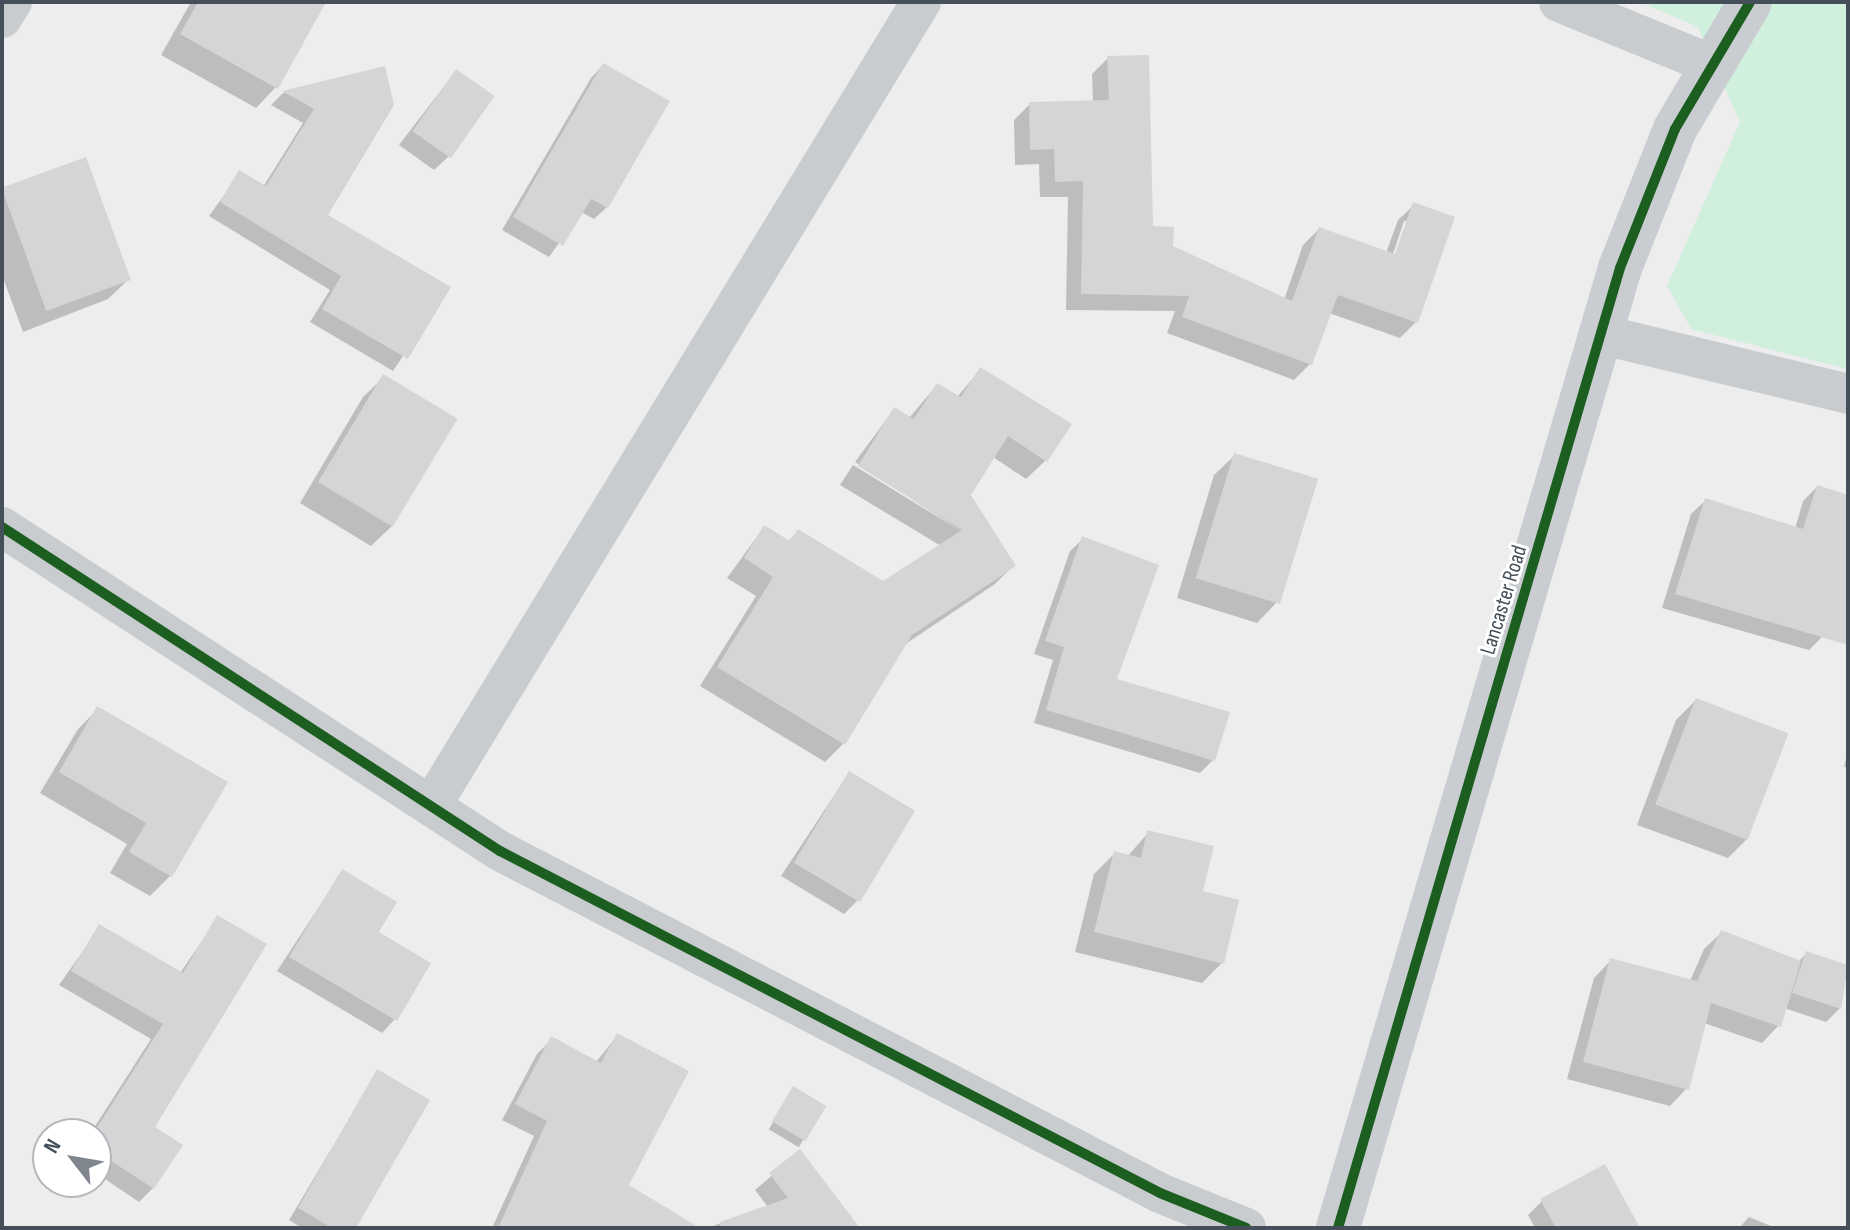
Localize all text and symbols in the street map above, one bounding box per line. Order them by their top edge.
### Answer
street label: Lancaster Road [1475,542,1533,658]
north arrow [32,1118,112,1198]
text: N [38,1134,67,1158]

